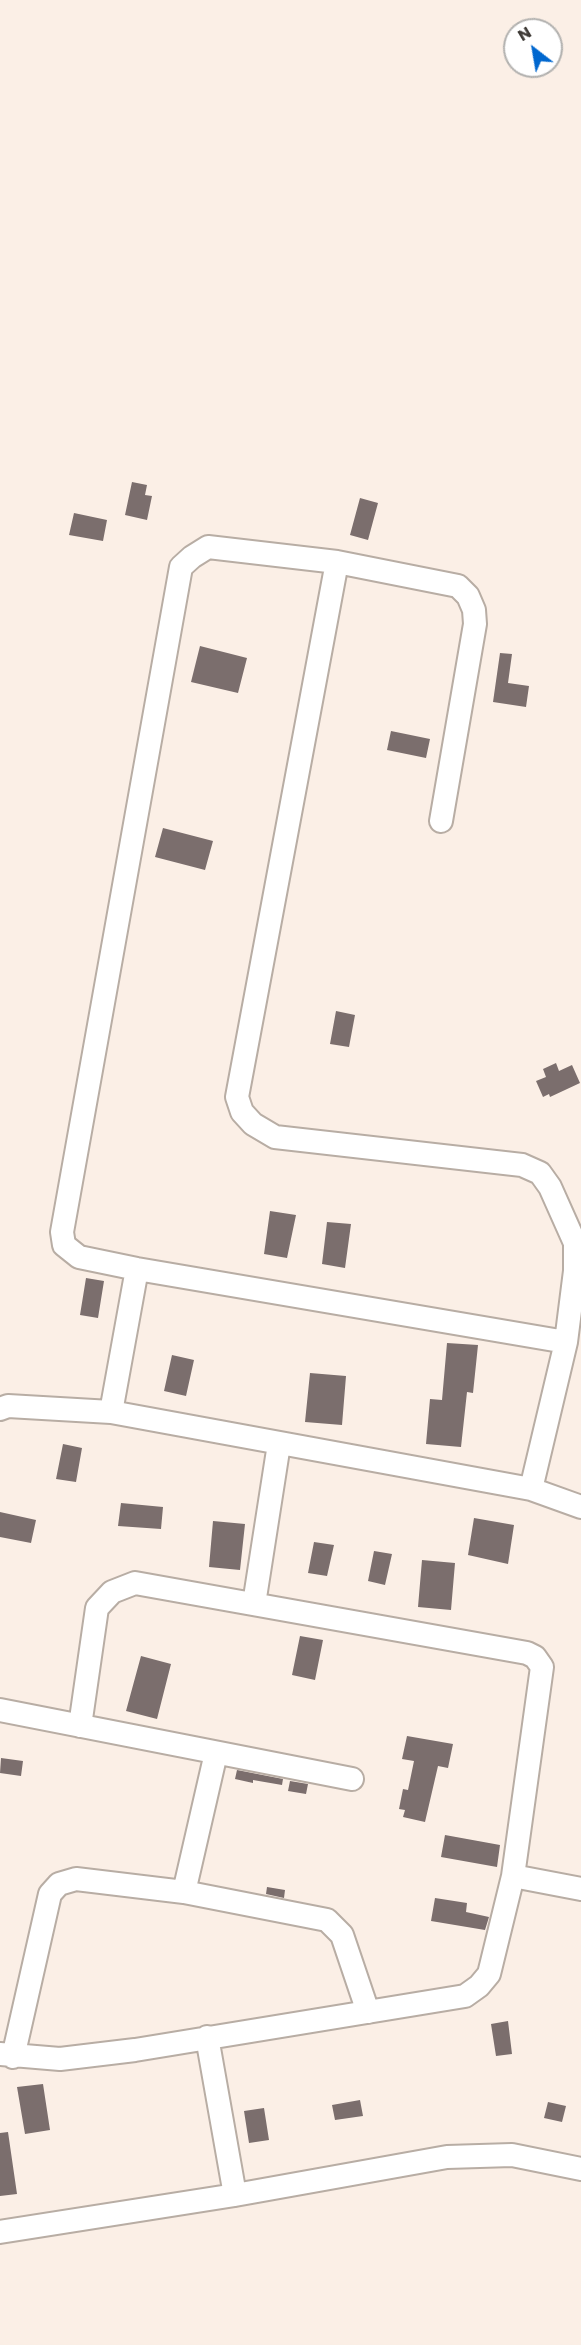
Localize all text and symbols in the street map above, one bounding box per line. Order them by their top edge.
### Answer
north arrow [503,18,563,78]
text: N [513,21,536,47]

